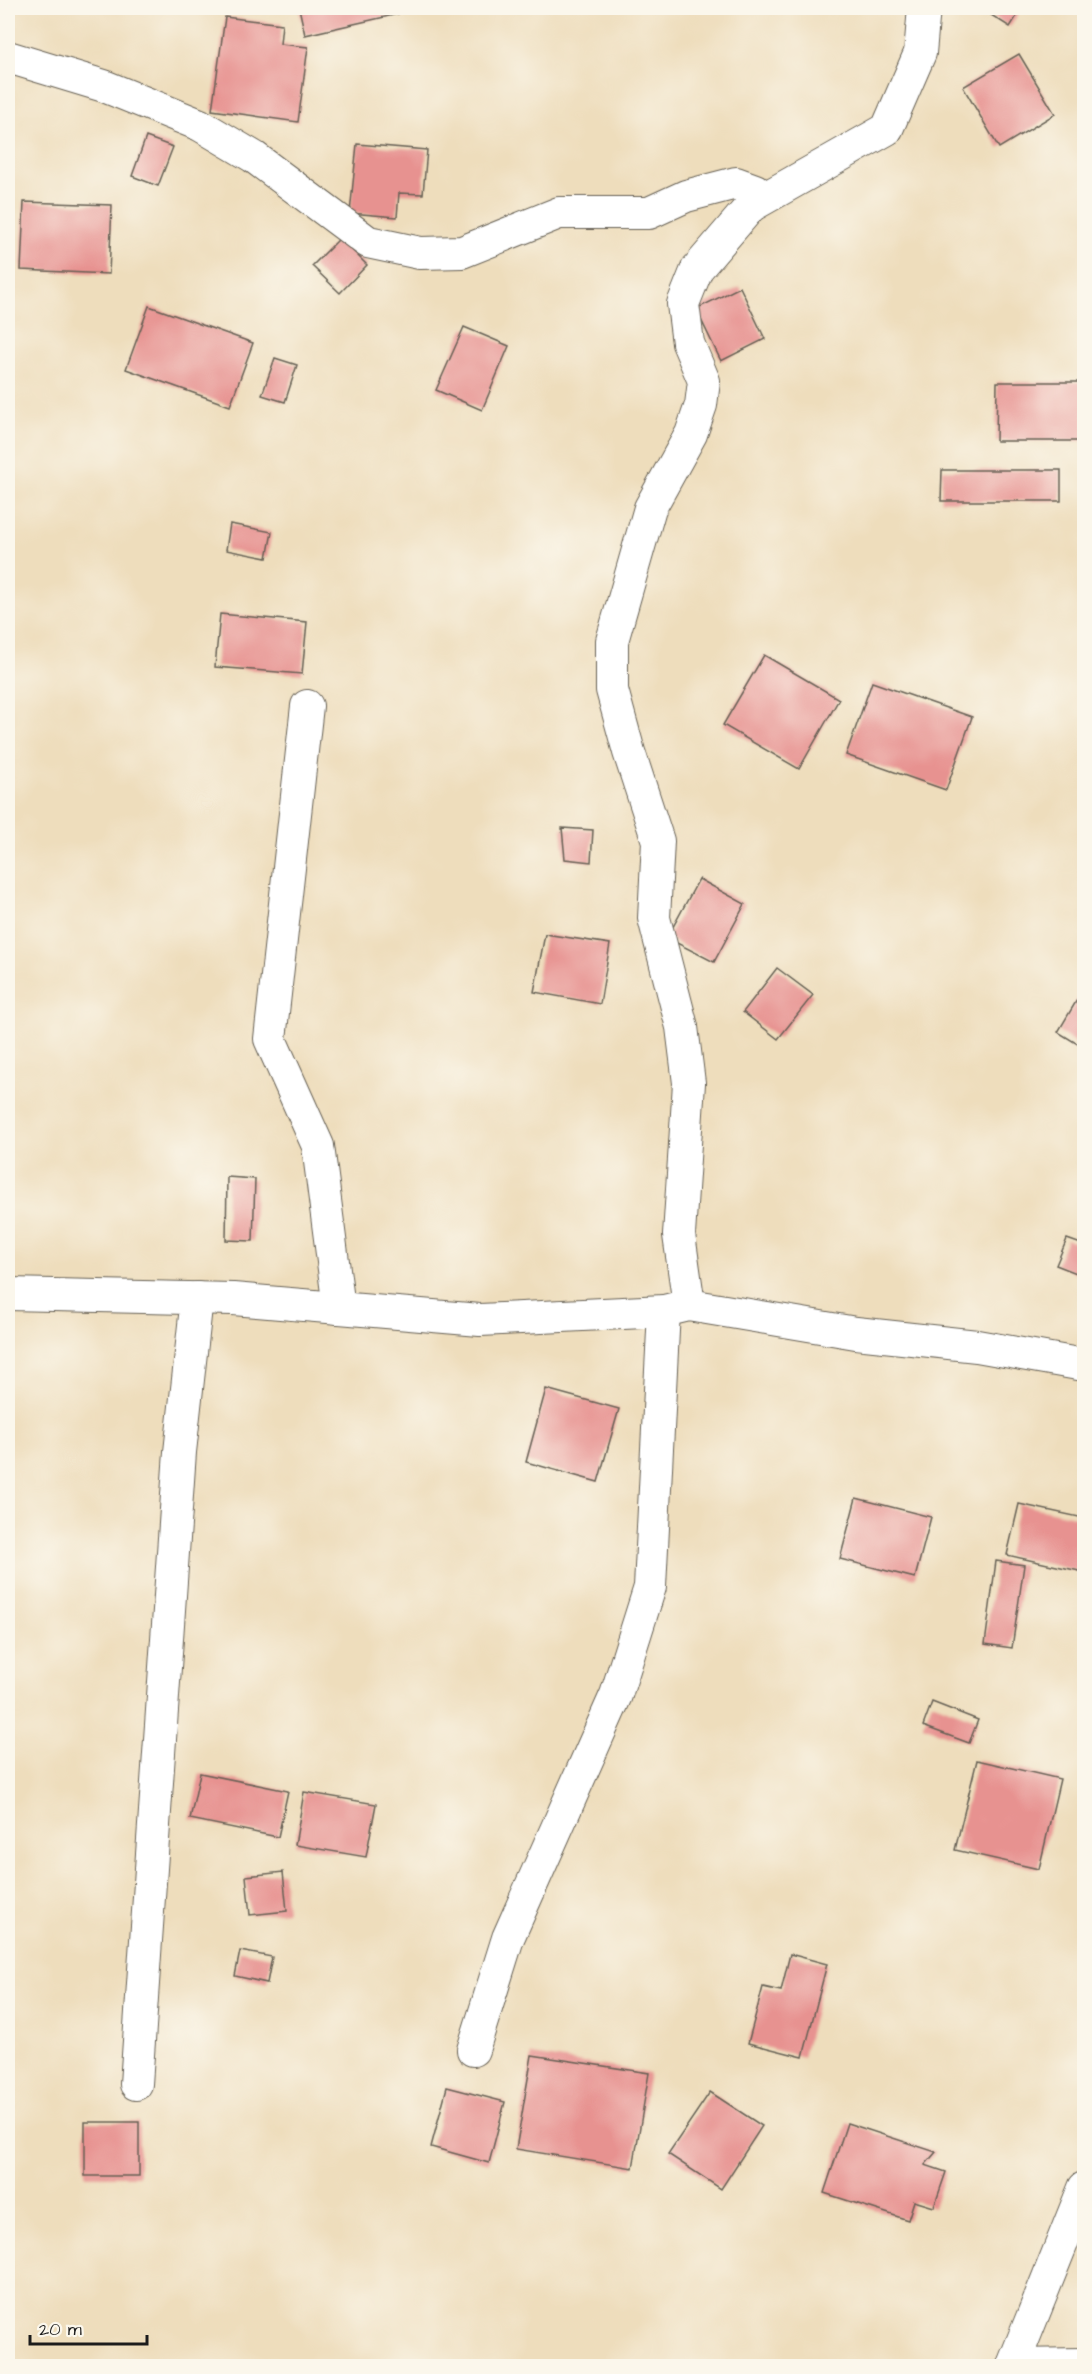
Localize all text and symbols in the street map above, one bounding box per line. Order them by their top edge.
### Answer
scale bar [30,2308,147,2346]
text: 20 m [39,2317,82,2342]

